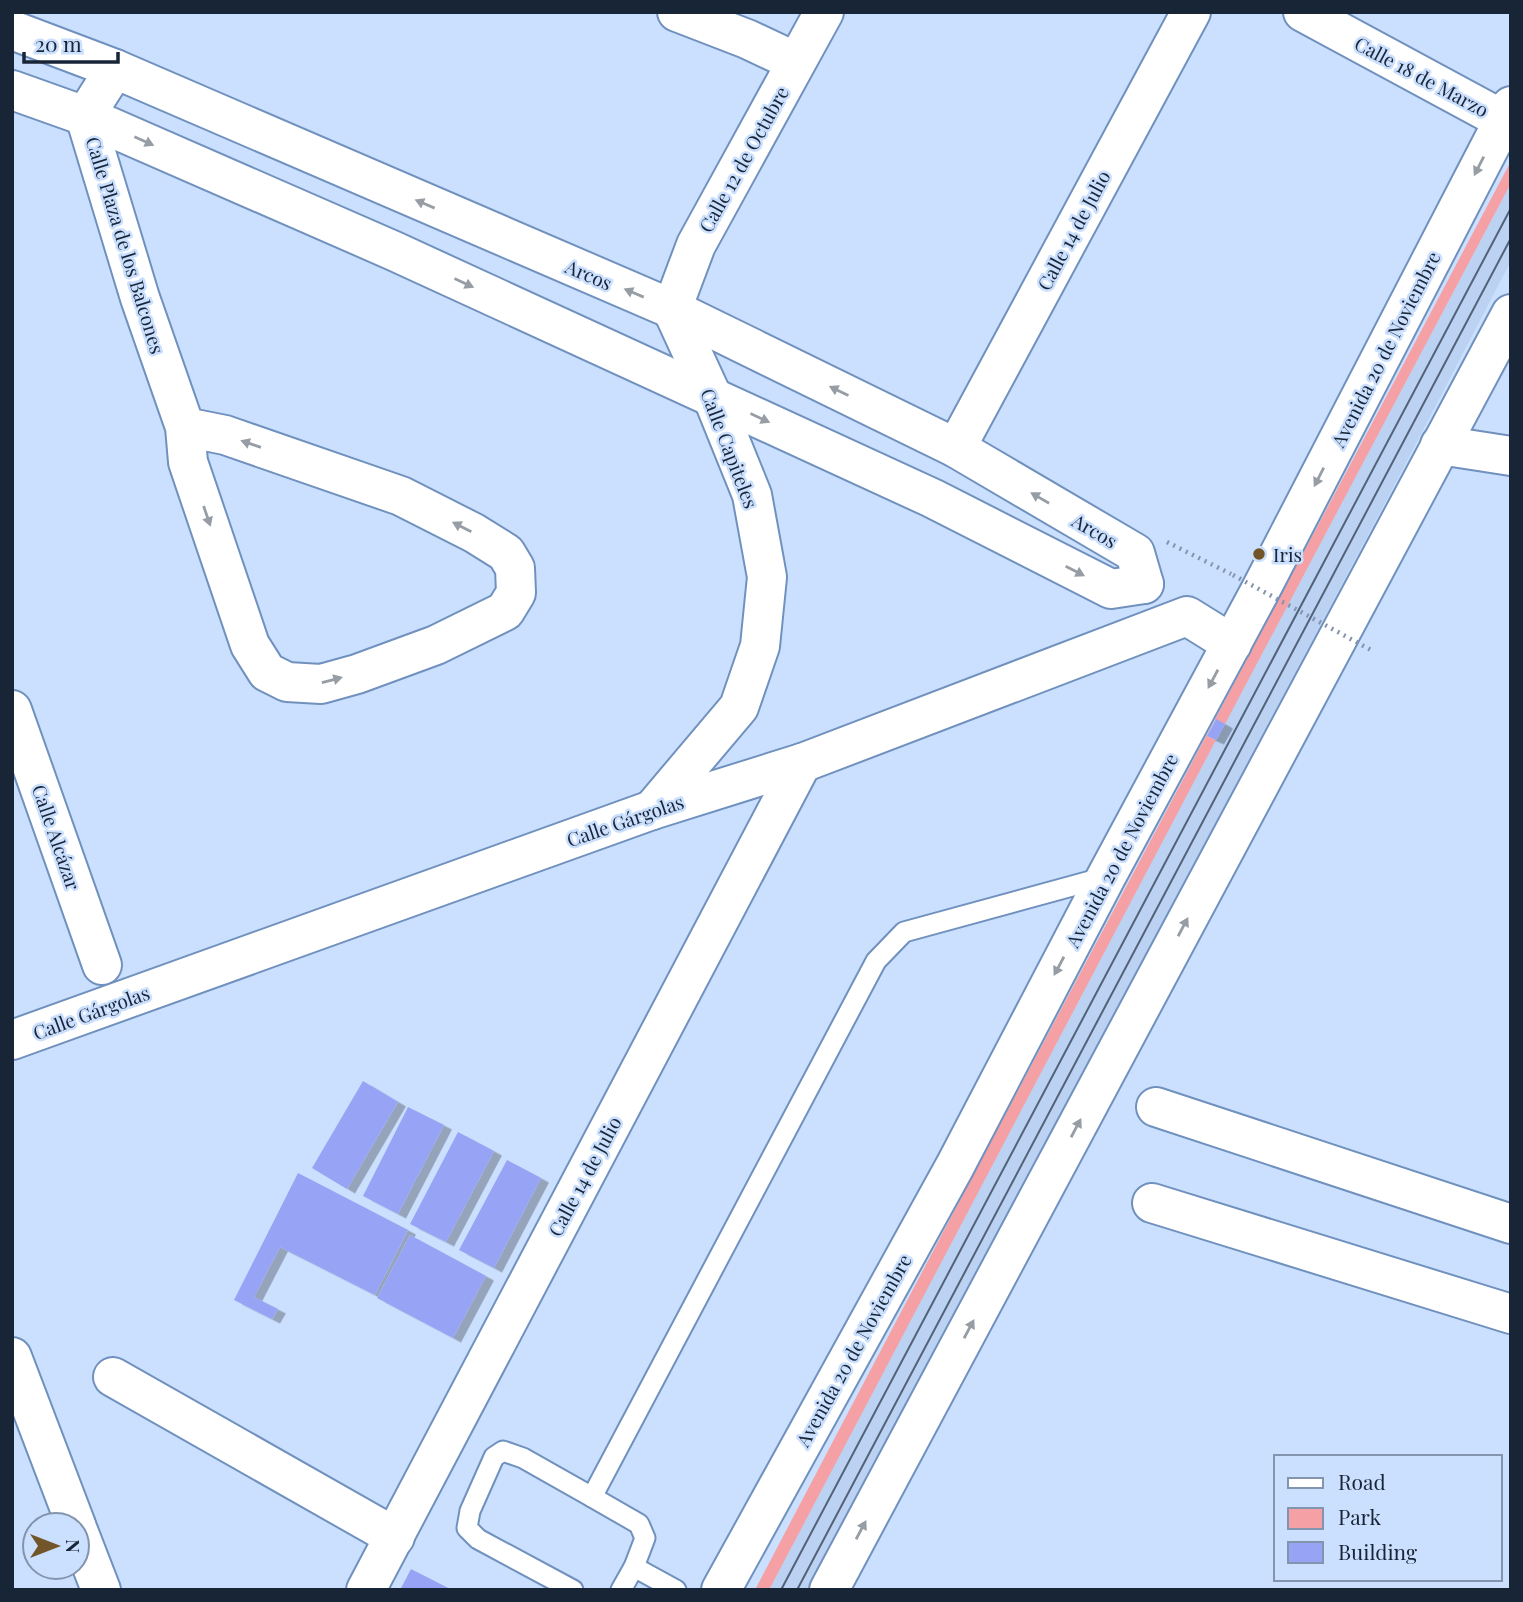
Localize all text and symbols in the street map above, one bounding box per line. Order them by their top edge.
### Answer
scale bar [24,21,119,65]
text: 20 m [35,29,82,57]
street label: Calle 18 de Marzo [1350,30,1494,122]
street label: Calle 12 de Octubre [692,81,794,237]
street label: Calle Plaza de los Balcones [81,133,171,357]
one-way arrow [134,136,155,147]
one-way arrow [1474,156,1485,176]
street label: Calle 14 de Julio [1030,165,1116,295]
one-way arrow [414,198,435,209]
street label: Avenida 20 de Noviembre [1324,247,1446,452]
street label: Arcos [561,252,616,295]
one-way arrow [454,277,474,289]
one-way arrow [624,287,644,299]
street label: Calle Capiteles [695,384,765,512]
one-way arrow [829,385,849,397]
one-way arrow [750,413,770,424]
one-way arrow [240,438,261,449]
one-way arrow [1313,467,1324,487]
one-way arrow [1030,492,1050,504]
one-way arrow [202,506,213,527]
street label: Arcos [1067,506,1122,553]
one-way arrow [452,522,472,533]
place label: Iris [1273,541,1302,567]
marker: Iris [1251,546,1267,562]
one-way arrow [1065,565,1085,576]
one-way arrow [1207,669,1219,688]
one-way arrow [322,675,343,685]
street label: Avenida 20 de Noviembre [1058,748,1183,952]
street label: Calle Alcázar [27,781,87,894]
street label: Calle Gárgolas [563,788,687,852]
one-way arrow [1176,917,1188,937]
one-way arrow [1054,956,1066,976]
street label: Calle Gárgolas [29,979,153,1045]
street label: Calle 14 de Julio [541,1111,627,1241]
one-way arrow [1070,1118,1081,1138]
street label: Avenida 20 de Noviembre [789,1249,917,1452]
one-way arrow [963,1319,974,1339]
legend [1274,1455,1502,1581]
text: Road [1338,1467,1386,1495]
text: Park [1338,1502,1382,1530]
north arrow [21,1511,91,1581]
one-way arrow [855,1519,867,1539]
text: Building [1338,1537,1417,1565]
text: N [61,1539,87,1553]

